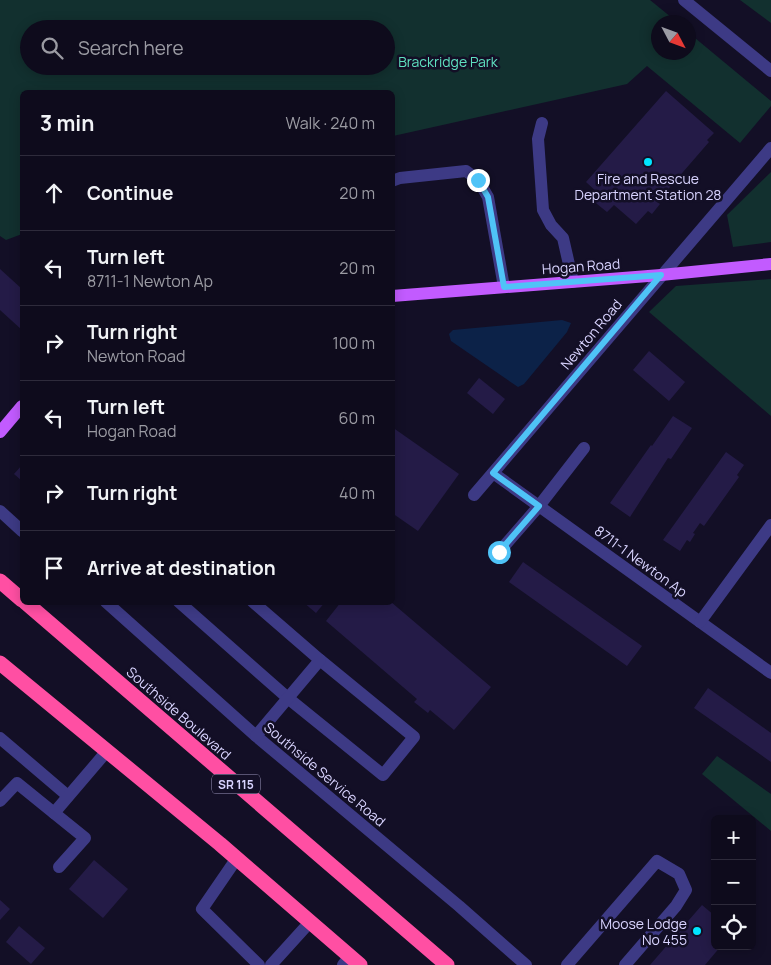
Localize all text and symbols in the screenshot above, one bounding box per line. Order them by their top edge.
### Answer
north arrow [651,15,696,60]
search box [20,20,395,75]
icon: search [38,34,66,62]
text: Search here [78,35,184,61]
park label: Brackridge Park [398,52,499,71]
text: 3 min [40,109,94,137]
text: Walk · 240 m [285,112,375,134]
marker: Fire and Rescue Department Station 28 [642,156,654,168]
route end [467,169,490,192]
place label: Fire and Rescue Department Station 28 [574,169,722,204]
icon: ahead [40,179,68,207]
text: Continue [87,180,173,206]
text: 20 m [339,182,375,204]
text: Turn left [87,244,165,270]
icon: left [40,254,68,282]
street label: Hogan Road [541,254,621,278]
text: 20 m [339,257,375,279]
text: 8711-1 Newton Ap [87,270,213,292]
street label: Newton Road [556,295,626,373]
text: Turn right [87,319,177,345]
icon: right [40,329,68,357]
text: 100 m [332,332,375,354]
text: Newton Road [87,345,185,367]
text: Turn left [87,394,165,420]
icon: left [40,404,68,432]
text: 60 m [339,407,375,429]
text: Hogan Road [87,420,176,442]
icon: right [40,479,68,507]
text: Turn right [87,480,177,506]
text: 40 m [339,482,375,504]
street label: 8711-1 Newton Ap [591,521,691,601]
route start [488,541,511,564]
icon: arrive [40,554,68,582]
text: Arrive at destination [87,555,276,581]
street label: Southside Boulevard [123,662,235,764]
street label: Southside Service Road [260,718,390,830]
road number: SR 115 [212,774,260,794]
map controls [711,815,756,950]
button: + [711,815,756,860]
button: − [711,860,756,905]
button: locate [711,905,756,950]
place label: Moose Lodge No 455 [600,914,687,949]
marker: Moose Lodge No 455 [691,925,703,937]

